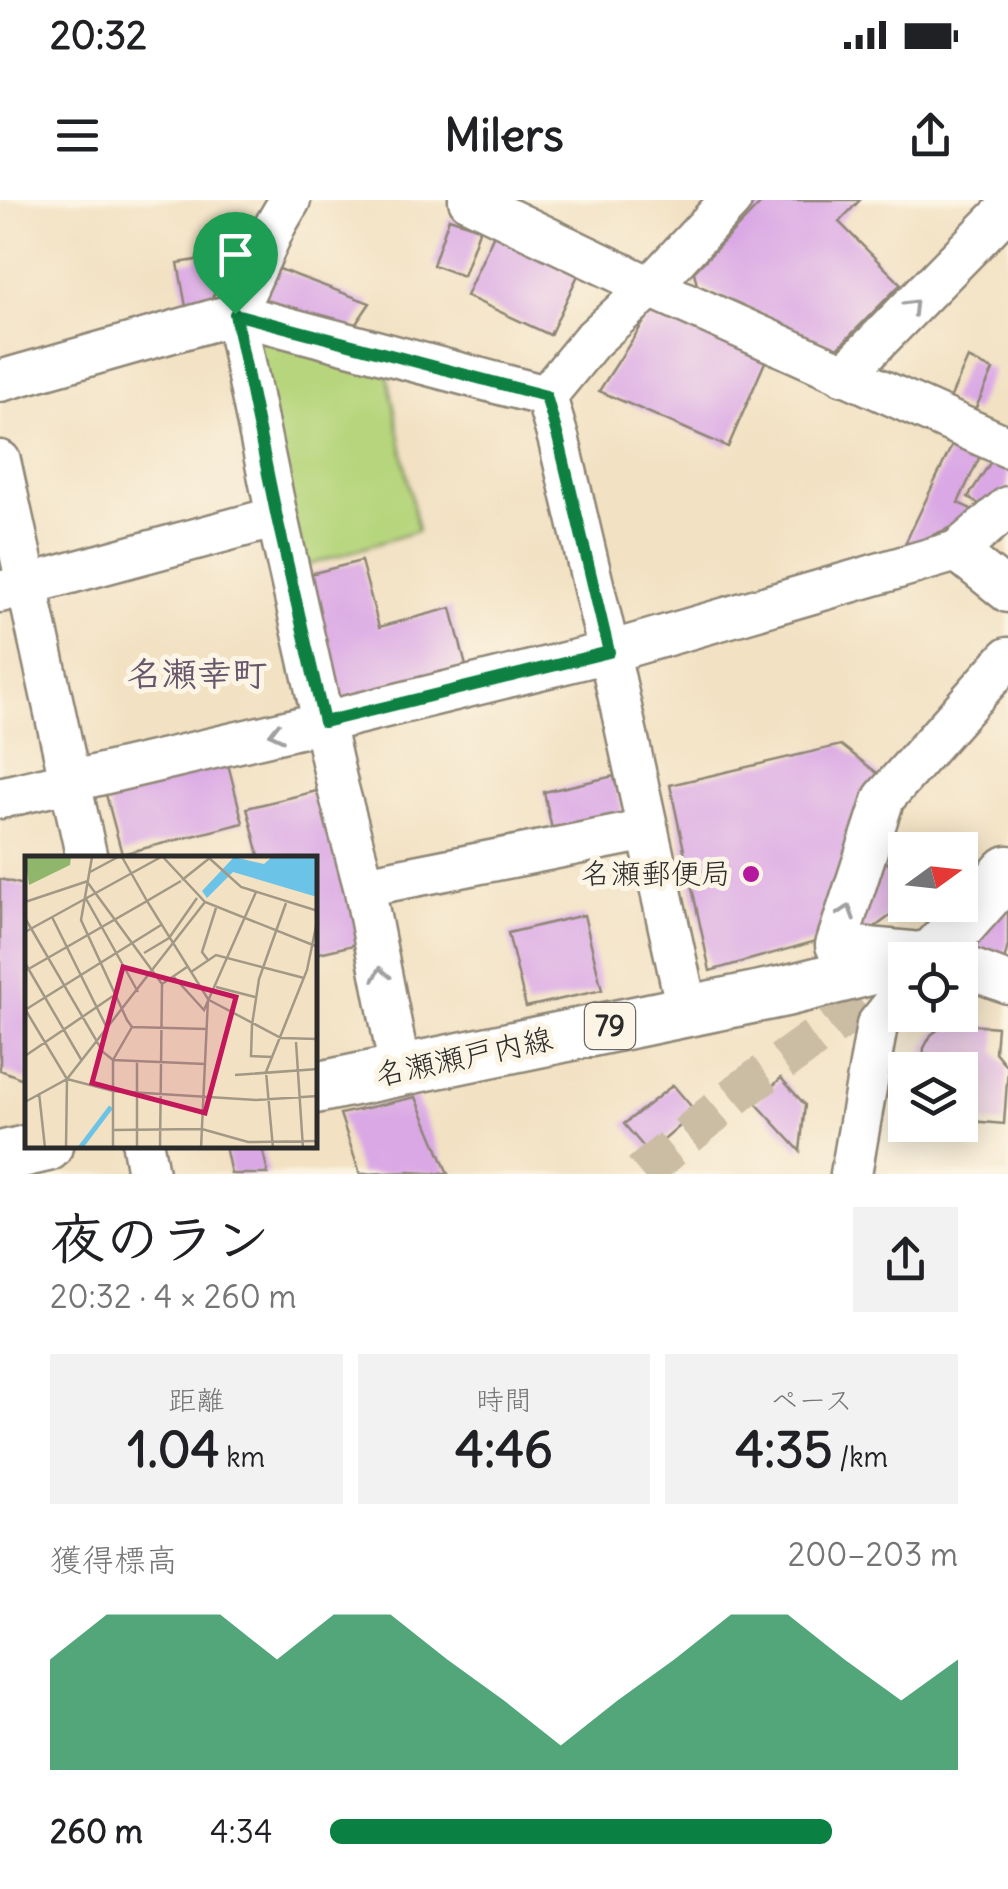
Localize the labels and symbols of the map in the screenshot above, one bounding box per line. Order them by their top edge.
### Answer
pin [193,212,278,315]
one-way arrow [900,299,918,317]
district label: 名瀬幸町 [127,651,267,695]
one-way arrow [268,721,285,742]
north arrow [888,832,978,922]
place label: 名瀬郵便局 [581,854,731,892]
inset map [25,856,318,1149]
marker: 名瀬郵便局 [740,863,762,885]
one-way arrow [835,904,855,921]
one-way arrow [372,966,393,983]
road number: 79 [585,1003,635,1049]
street label: 名瀬瀬戸内線 [372,1019,556,1093]

